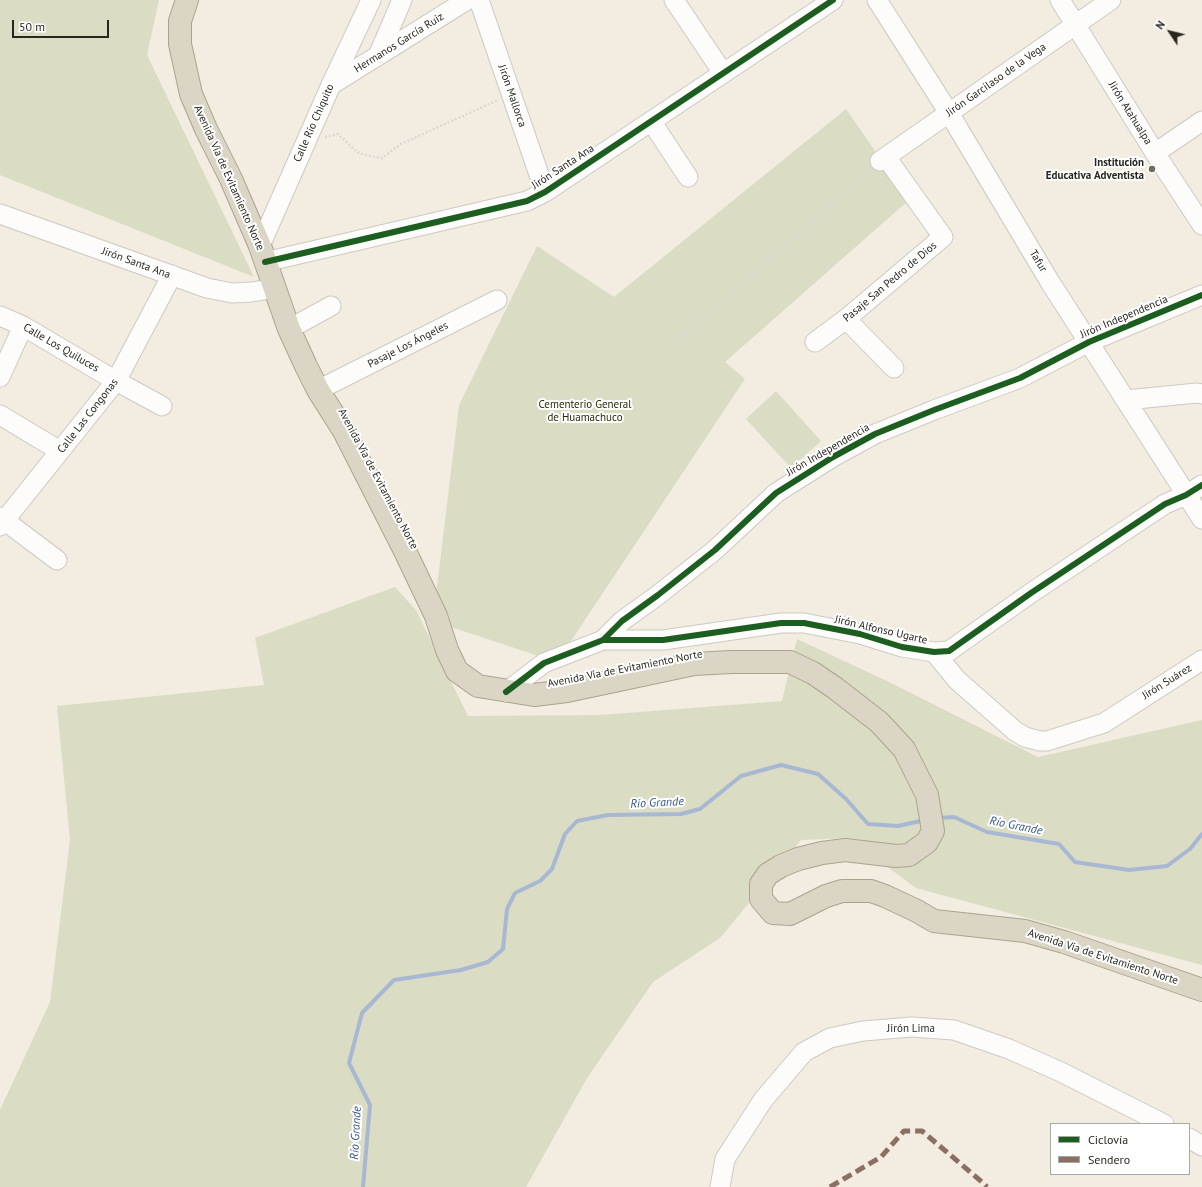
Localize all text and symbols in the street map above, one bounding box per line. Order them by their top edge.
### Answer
street label: Hermanos García Ruiz [352,10,446,76]
scale bar [14,12,111,38]
north arrow [1150,12,1190,52]
text: N [1152,18,1168,32]
text: 50 m [19,19,45,34]
street label: Jirón Garcilaso de la Vega [943,40,1049,120]
street label: Jirón Mallorca [495,63,529,129]
street label: Jirón Atahualpa [1105,79,1155,147]
street label: Calle Río Chiquito [291,82,337,164]
street label: Avenida Vía de Evitamiento Norte [191,103,267,253]
street label: Jirón Santa Ana [529,142,597,192]
place label: Institución Educativa Adventista [1046,156,1144,182]
marker: Institución Educativa Adventista [1147,164,1157,174]
street label: Pasaje San Pedro de Dios [841,239,939,325]
street label: Jirón Santa Ana [100,244,172,282]
street label: Tafur [1026,247,1050,275]
street label: Jirón Independencia [1078,293,1170,341]
street label: Pasaje Los Ángeles [366,319,450,371]
street label: Calle Los Quiluces [21,321,101,375]
street label: Calle Las Congonas [55,376,121,456]
park label: Cementerio General de Huamachuco [538,398,632,424]
street label: Avenida Vía de Evitamiento Norte [335,406,421,552]
street label: Jirón Independencia [784,421,872,479]
street label: Jirón Alfonso Ugarte [833,613,929,647]
street label: Avenida Vía de Evitamiento Norte [546,648,704,690]
street label: Jirón Suárez [1140,662,1194,702]
water label: Río Grande [630,794,684,812]
water label: Río Grande [988,814,1044,838]
street label: Avenida Vía de Evitamiento Norte [1026,926,1180,988]
street label: Jirón Lima [887,1022,935,1036]
water label: Río Grande [347,1106,365,1160]
legend [1050,1123,1190,1175]
text: Ciclovía [1088,1132,1128,1147]
text: Sendero [1088,1152,1130,1167]

